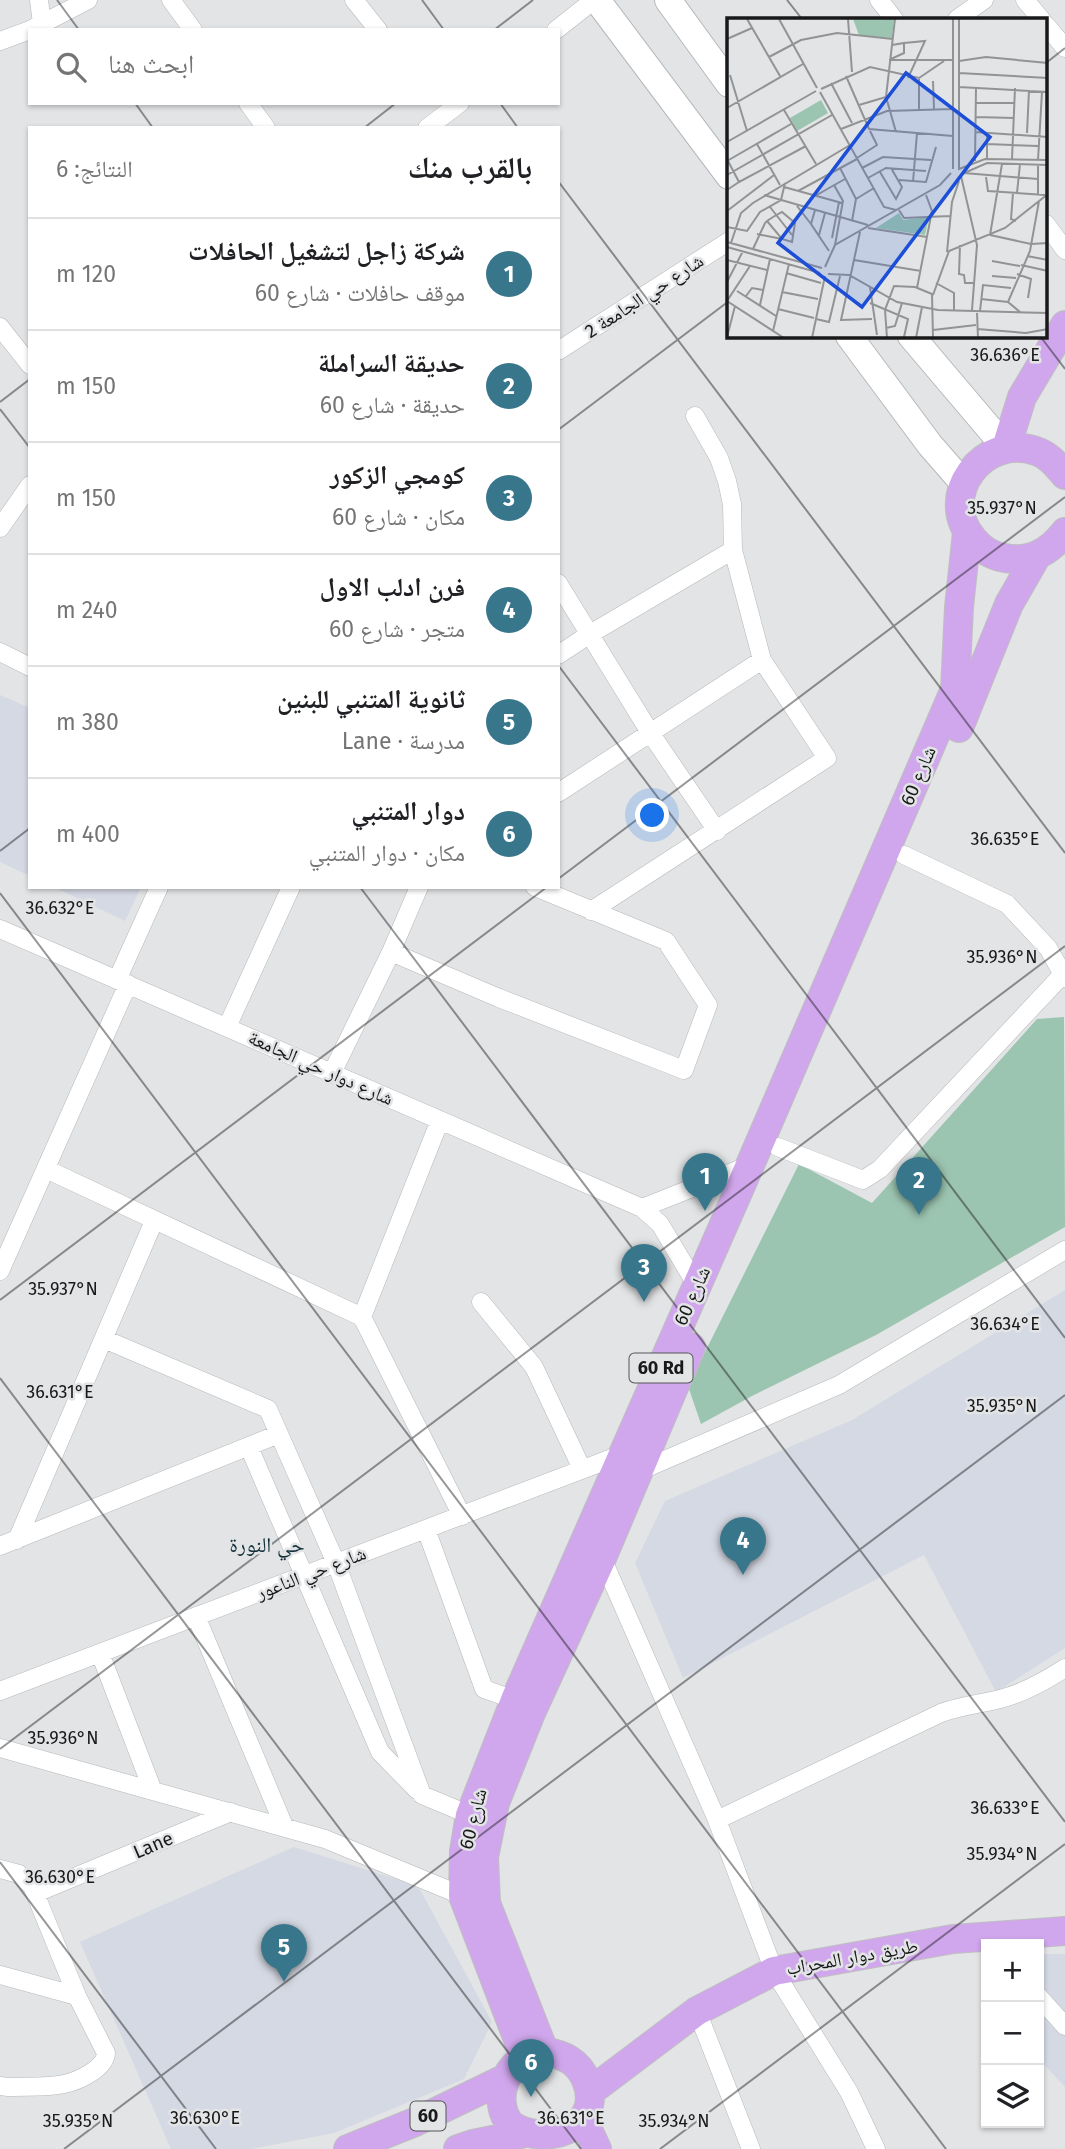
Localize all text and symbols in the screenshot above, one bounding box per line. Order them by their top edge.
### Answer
inset map [727,18,1048,338]
search box [28,28,560,105]
icon: search [52,48,90,86]
text: ابحث هنا [108,49,194,80]
text: بالقرب منك [408,150,532,186]
text: النتائج: 6 [56,155,133,183]
text: شركة زاجل لتشغيل الحافلات [188,236,465,267]
street label: شارع حي الجامعة 2 [580,249,710,346]
text: 120 m [56,260,116,288]
text: 1 [504,260,514,288]
text: موقف حافلات · شارع 60 [255,279,465,307]
text: 36.636°E [970,344,1040,366]
text: حديقة السراملة [318,348,465,379]
text: 150 m [56,372,116,400]
text: 2 [503,372,515,400]
text: حديقة · شارع 60 [320,391,465,419]
text: كومجي الزكور [330,460,465,491]
text: 150 m [56,484,116,512]
text: 3 [503,484,515,512]
text: 35.937°N [967,497,1037,519]
text: مكان · شارع 60 [332,503,465,531]
text: فرن ادلب الاول [320,572,465,603]
text: 240 m [56,596,118,624]
text: 4 [503,596,516,624]
text: متجر · شارع 60 [329,615,465,643]
text: ثانوية المتنبي للبنين [277,684,465,715]
text: 380 m [56,708,119,736]
text: 5 [503,708,515,736]
text: مدرسة · Lane [342,727,465,755]
street label: شارع 60 [895,743,941,809]
text: دوار المتنبي [351,796,465,827]
your location [635,798,669,832]
text: 400 m [56,820,120,848]
text: 6 [503,820,516,848]
text: 36.635°E [971,828,1040,850]
text: مكان · دوار المتنبي [309,839,465,867]
text: 36.632°E [26,897,94,919]
text: 35.936°N [966,946,1038,968]
street label: شارع دوار حي الجامعة [243,1026,397,1114]
pin: 1 [682,1153,728,1211]
pin: 2 [896,1157,942,1215]
pin: 3 [621,1244,667,1302]
street label: شارع 60 [669,1263,715,1329]
text: 35.937°N [28,1278,98,1300]
text: 36.634°E [970,1313,1040,1335]
road number: 60 Rd [630,1353,692,1382]
text: 36.631°E [26,1381,94,1403]
text: 35.935°N [967,1395,1037,1417]
pin: 4 [720,1517,766,1575]
district label: حي النورة [229,1532,305,1561]
street label: شارع حي الناعور [252,1541,371,1608]
text: 35.936°N [27,1727,99,1749]
street label: شارع 60 [454,1786,492,1852]
text: 36.633°E [970,1797,1040,1819]
street label: Lane [130,1826,176,1864]
text: 35.934°N [966,1843,1038,1865]
text: 36.630°E [25,1866,95,1888]
pin: 5 [261,1924,307,1982]
street label: طريق دوار المحراب [784,1934,920,1980]
map controls [981,1939,1044,2128]
button: + [981,1939,1044,2002]
button: − [981,2002,1044,2065]
pin: 6 [508,2039,554,2097]
button: layers [981,2065,1044,2128]
road number: 60 [410,2102,446,2130]
text: 36.630°E [170,2107,240,2129]
text: 36.631°E [537,2107,605,2129]
text: 35.935°N [43,2110,113,2132]
text: 35.934°N [638,2110,710,2132]

